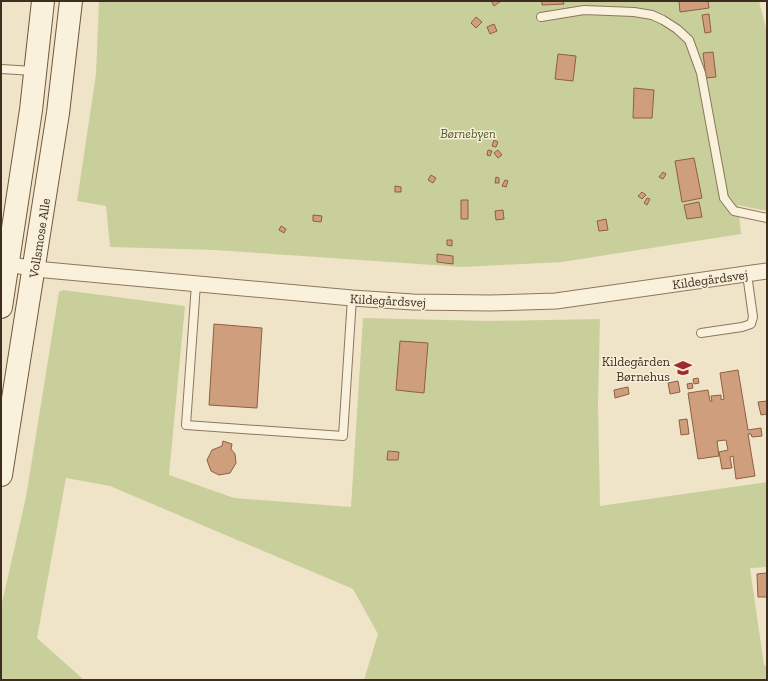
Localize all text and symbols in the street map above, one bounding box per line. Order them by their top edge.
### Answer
park label: Børnebyen [440,126,496,141]
street label: Vollsmose Alle [26,197,53,280]
street label: Kildegårdsvej [671,267,749,293]
street label: Kildegårdsvej [349,291,426,311]
place label: Kildegården Børnehus [602,354,671,384]
school or university icon: Kildegården Børnehus [673,358,693,378]

